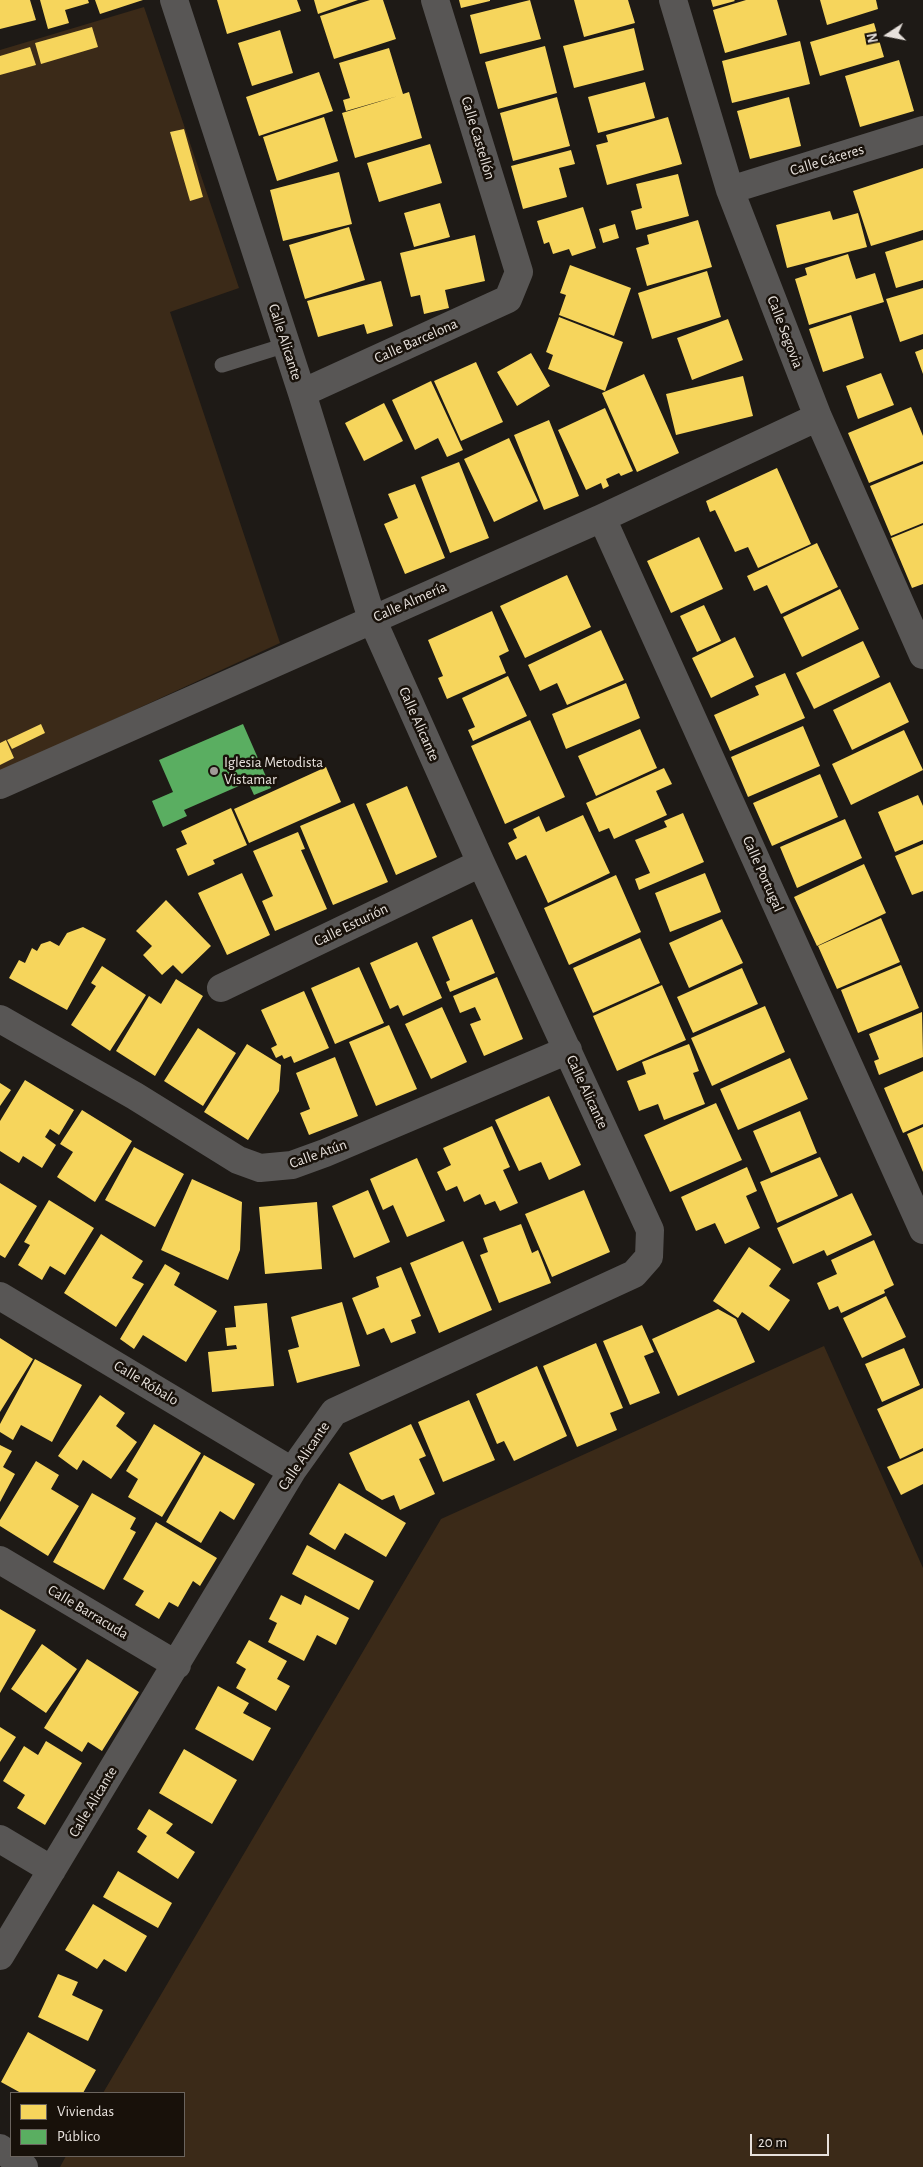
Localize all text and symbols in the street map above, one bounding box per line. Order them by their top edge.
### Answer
north arrow [863,10,913,60]
text: N [865,32,881,44]
street label: Calle Castellón [457,94,499,182]
street label: Calle Cáceres [788,140,866,180]
street label: Calle Segovia [763,293,807,371]
street label: Calle Alicante [264,302,306,382]
street label: Calle Barcelona [371,315,461,367]
street label: Calle Almería [371,578,449,626]
street label: Calle Alicante [395,684,443,764]
place label: Iglesia Metodista Vistamar [224,753,323,788]
marker: Iglesia Metodista Vistamar [208,765,220,777]
street label: Calle Portugal [738,833,788,915]
street label: Calle Esturión [311,899,391,951]
street label: Calle Alicante [562,1052,612,1132]
street label: Calle Atún [287,1135,349,1173]
street label: Calle Róbalo [110,1357,182,1409]
street label: Calle Alicante [274,1418,334,1494]
street label: Calle Barracuda [44,1581,132,1643]
street label: Calle Alicante [65,1763,121,1841]
legend [10,2092,185,2157]
text: Viviendas [57,2104,114,2119]
scale bar [753,2124,832,2156]
text: Público [57,2129,100,2144]
text: 20 m [758,2135,787,2150]

